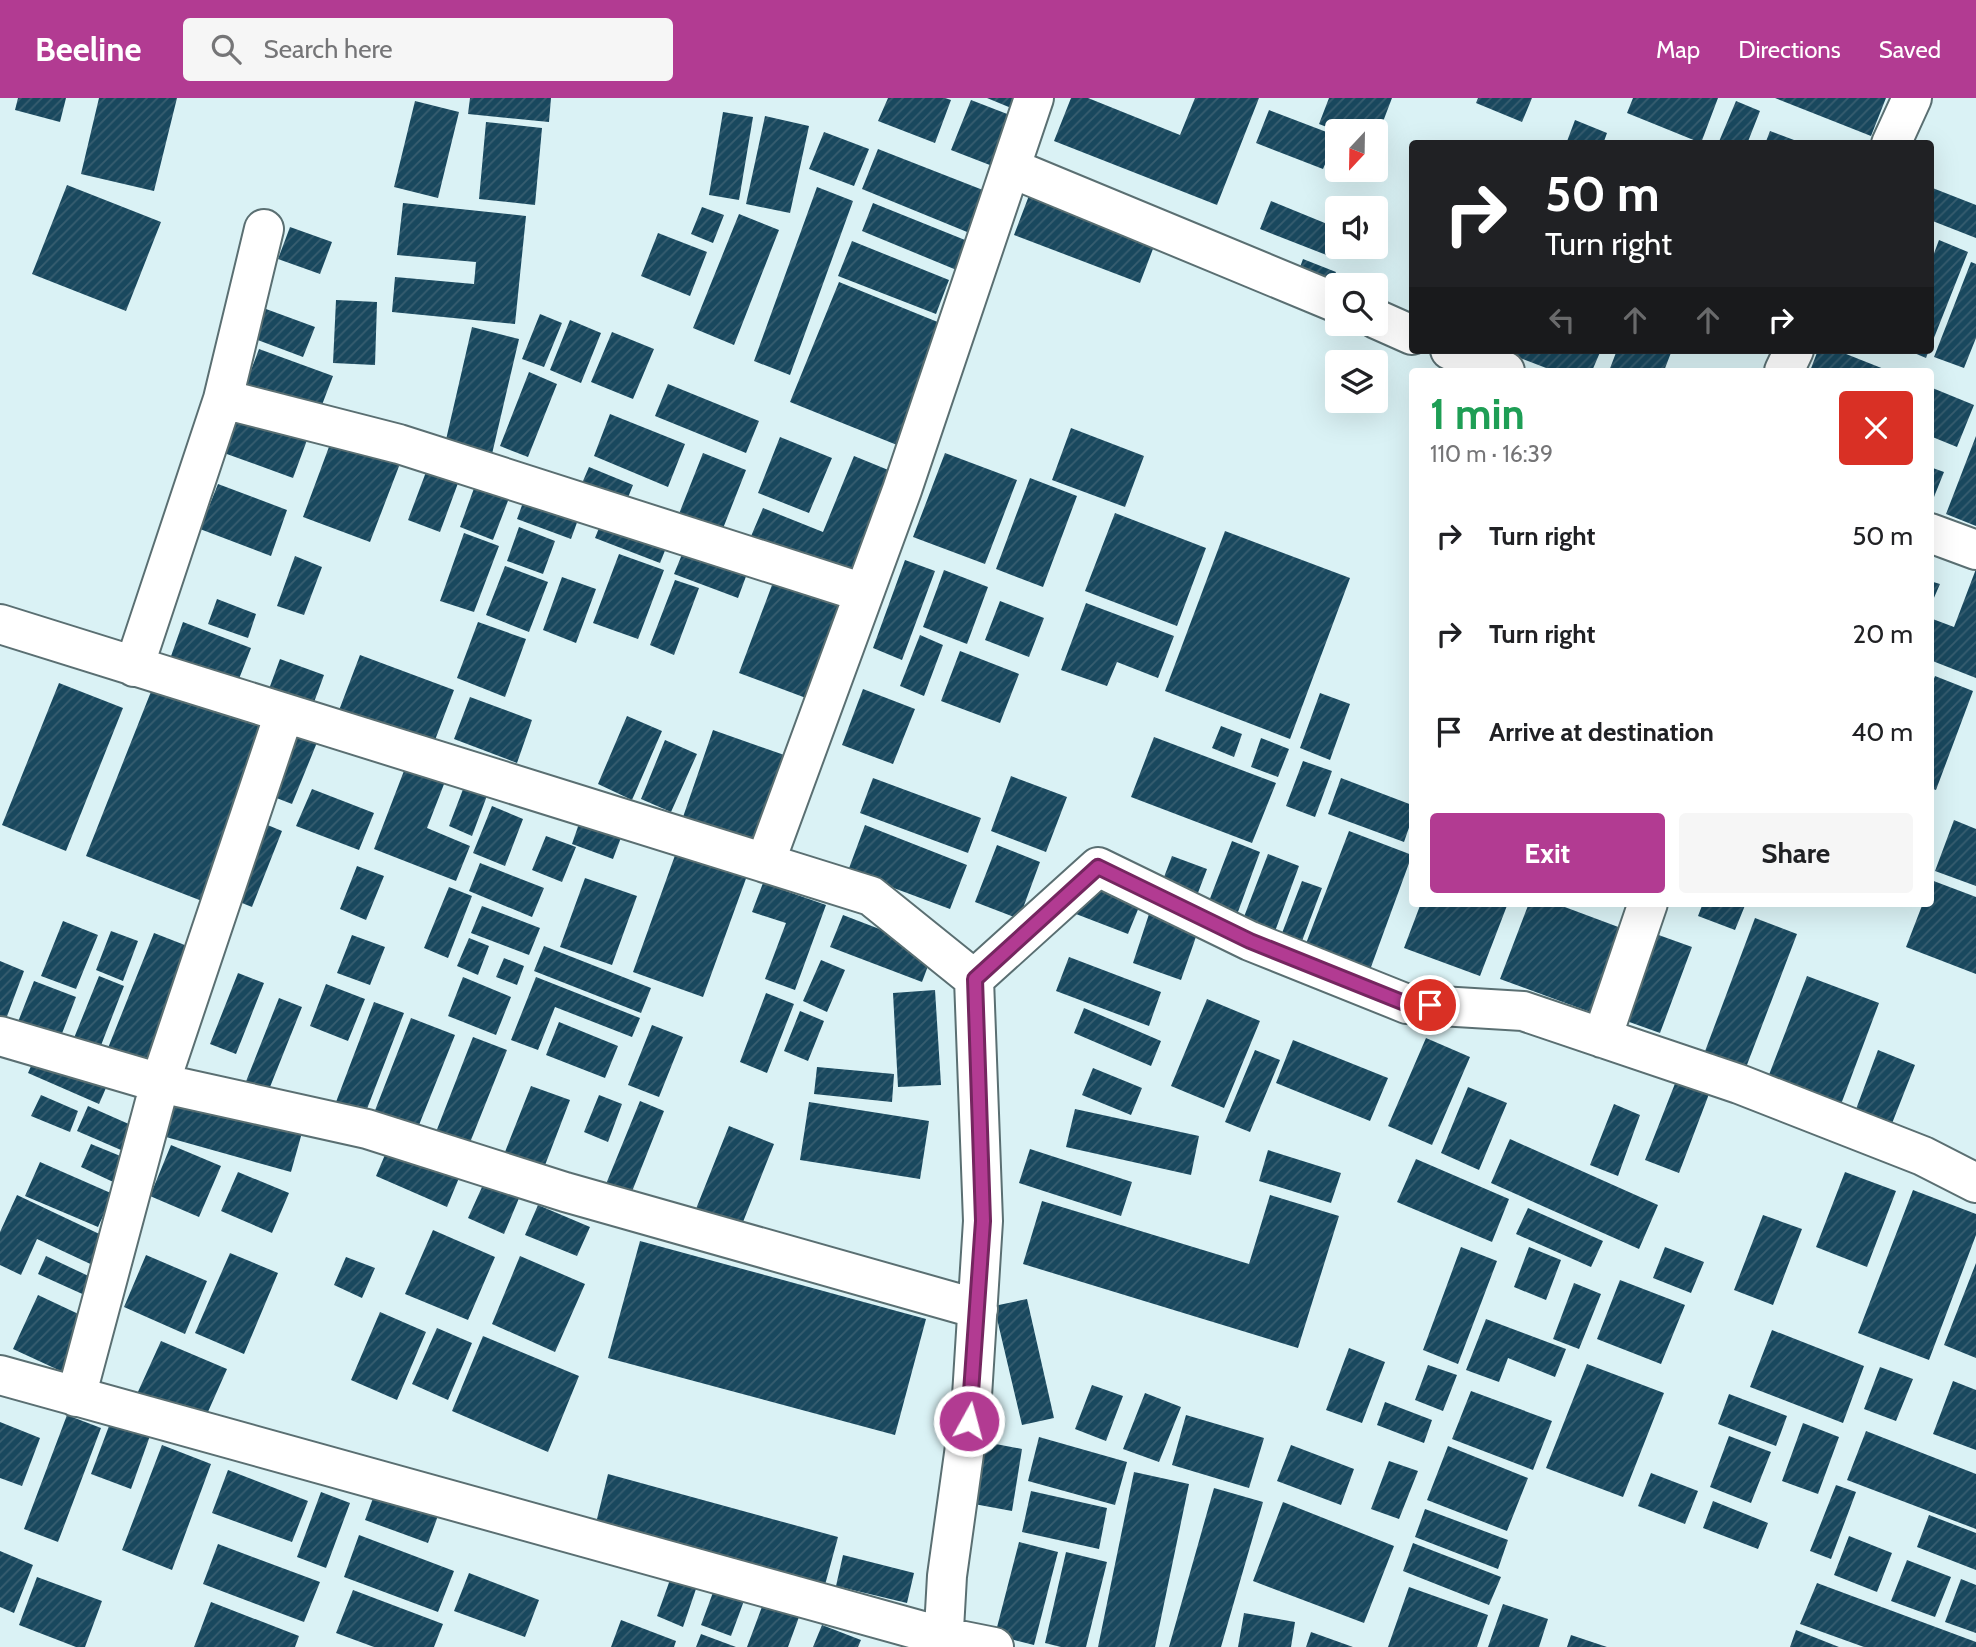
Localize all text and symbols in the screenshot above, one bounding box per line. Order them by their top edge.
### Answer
search box [183,18,673,81]
text: Beeline [35,29,141,69]
icon: search [207,30,245,68]
text: Search here [263,33,393,65]
text: Map [1656,35,1700,64]
text: Directions [1738,35,1841,64]
text: Saved [1879,35,1941,64]
north arrow [1325,119,1388,182]
map controls [1325,119,1388,413]
text: 50 m [1545,164,1660,223]
icon: right [1430,168,1521,259]
button: sound [1325,196,1388,259]
text: Turn right [1545,224,1672,263]
button: search [1325,273,1388,336]
icon: left [1543,301,1581,339]
icon: ahead [1616,301,1654,339]
icon: ahead [1689,301,1727,339]
icon: right [1762,301,1800,339]
button: layers [1325,350,1388,413]
text: 1 min [1430,388,1525,440]
button: close [1839,391,1913,465]
text: 110 m · 16:39 [1430,440,1553,468]
icon: right [1430,517,1468,555]
text: Turn right [1489,520,1595,552]
text: 50 m [1852,520,1913,552]
icon: right [1430,615,1468,653]
text: Turn right [1489,618,1595,650]
text: 20 m [1853,618,1913,650]
icon: arrive [1430,713,1468,751]
text: Arrive at destination [1489,716,1714,748]
text: 40 m [1851,716,1913,748]
button: Exit [1430,813,1665,893]
button: Share [1679,813,1913,893]
pin [1400,975,1460,1035]
icon: arrive [1411,986,1449,1024]
position arrow [932,1384,1006,1458]

